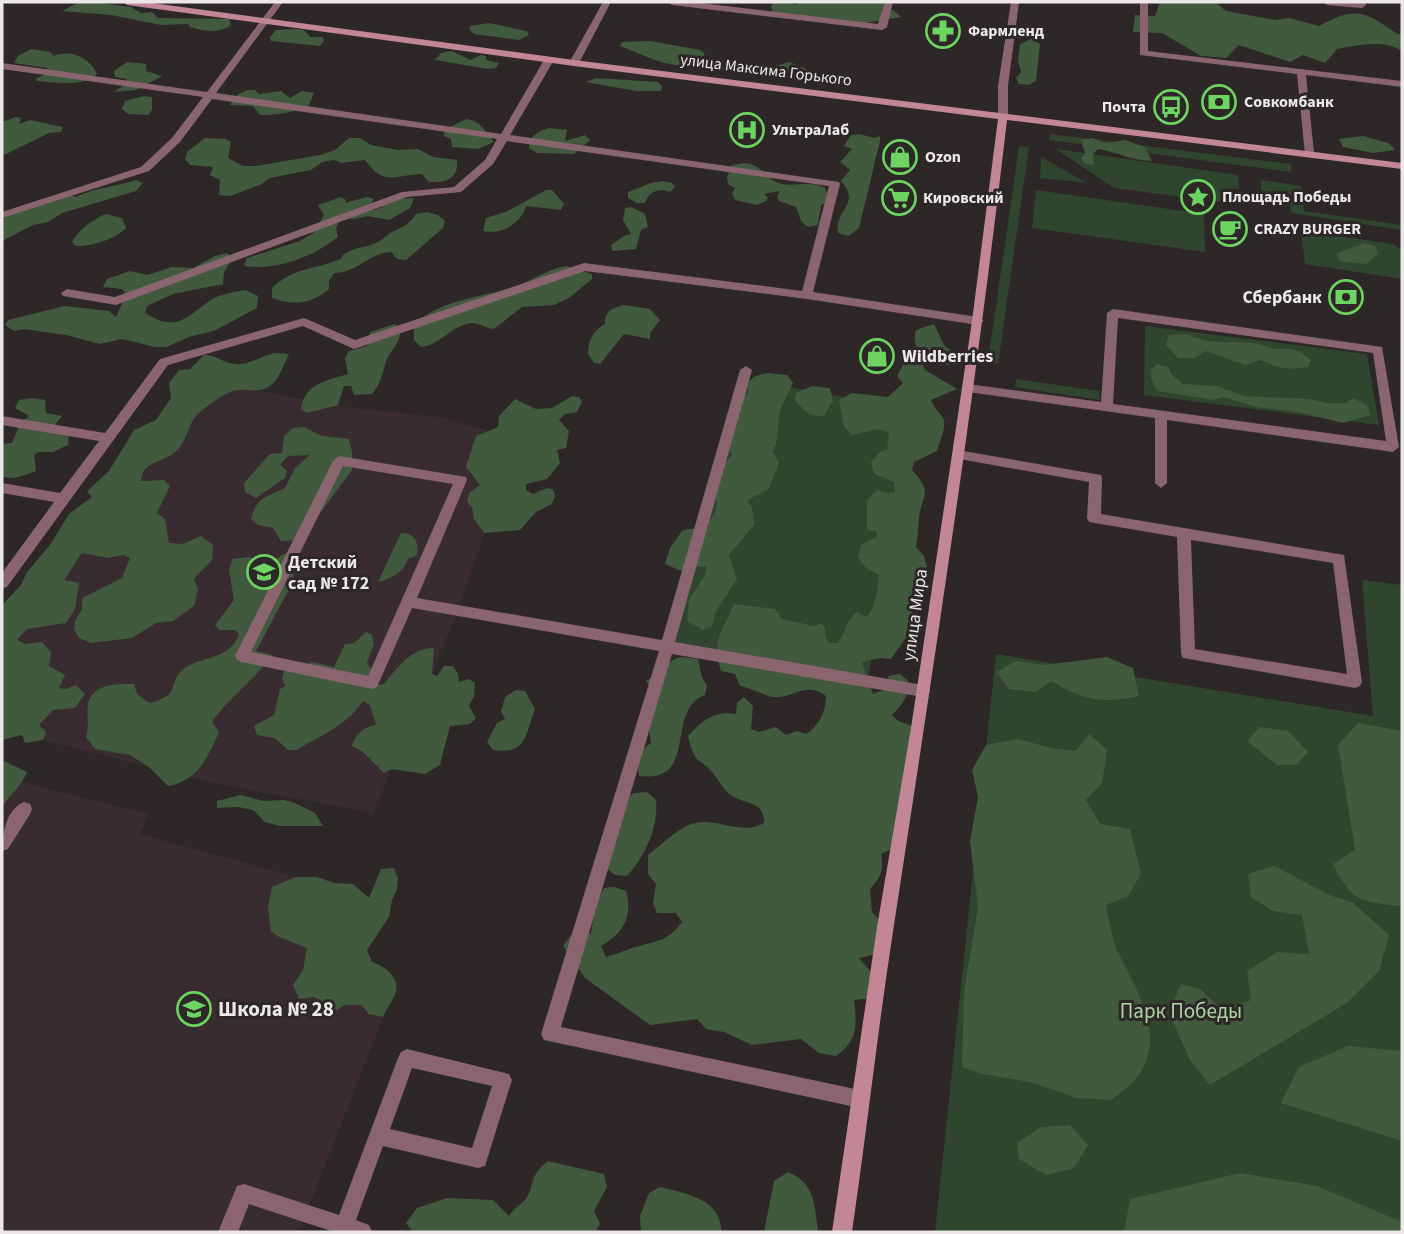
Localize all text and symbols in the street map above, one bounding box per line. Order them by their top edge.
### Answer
pharmacy icon: Фармленд [924,12,962,50]
place label: Фармленд [968,20,1045,42]
street label: улица Максима Горького [679,49,853,91]
bank icon: Совкомбанк [1200,83,1238,121]
bus stop icon: Почта [1152,88,1190,126]
place label: Совкомбанк [1244,91,1334,113]
place label: Почта [1102,96,1146,118]
hospital icon: УльтраЛаб [728,111,766,149]
place label: УльтраЛаб [772,119,849,141]
shop icon: Ozon [881,138,919,176]
place label: Ozon [925,146,961,168]
place icon: Площадь Победы [1179,178,1217,216]
supermarket icon: Кировский [880,179,918,217]
place label: Площадь Победы [1222,186,1351,208]
place label: Кировский [923,187,1004,209]
cafe icon: CRAZY BURGER [1211,210,1249,248]
place label: CRAZY BURGER [1254,218,1361,240]
bank icon: Сбербанк [1327,278,1365,316]
place label: Сбербанк [1242,285,1322,310]
shop icon: Wildberries [858,337,896,375]
place label: Wildberries [902,344,993,369]
place label: Детский сад № 172 [288,550,369,596]
school or university icon: Детский сад № 172 [245,553,283,591]
street label: улица Мира [896,567,934,663]
school or university icon: Школа № 28 [175,990,213,1028]
place label: Школа № 28 [218,994,334,1024]
park label: Парк Победы [1120,996,1242,1026]

